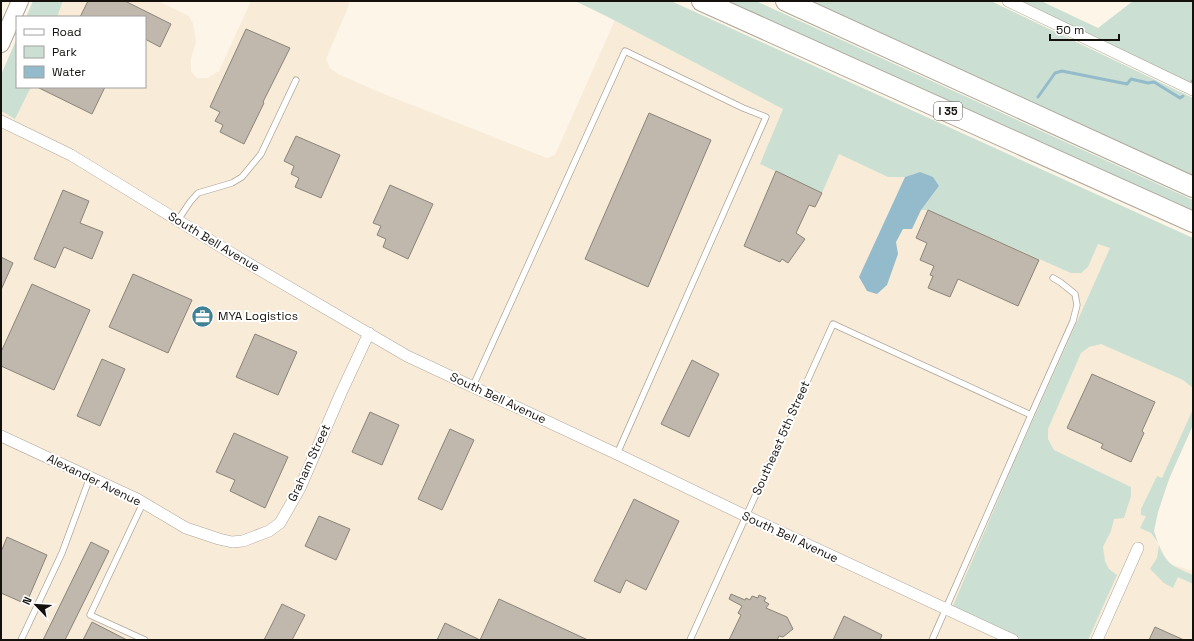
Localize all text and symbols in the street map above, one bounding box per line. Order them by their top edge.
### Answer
legend [16,16,146,88]
scale bar [1050,16,1119,42]
text: 50 m [1056,22,1084,38]
text: Road [52,24,81,40]
text: Park [52,44,77,60]
text: Water [52,64,86,80]
road number: I 35 [934,102,962,120]
street label: South Bell Avenue [165,208,263,276]
office icon: MYA Logistics [189,303,215,329]
place label: MYA Logistics [218,308,298,324]
street label: South Bell Avenue [447,369,549,427]
street label: Southeast 5th Street [749,378,813,498]
street label: Graham Street [284,422,334,504]
street label: Alexander Avenue [44,450,144,510]
street label: South Bell Avenue [739,508,841,566]
north arrow [16,585,56,625]
text: N [19,594,35,607]

